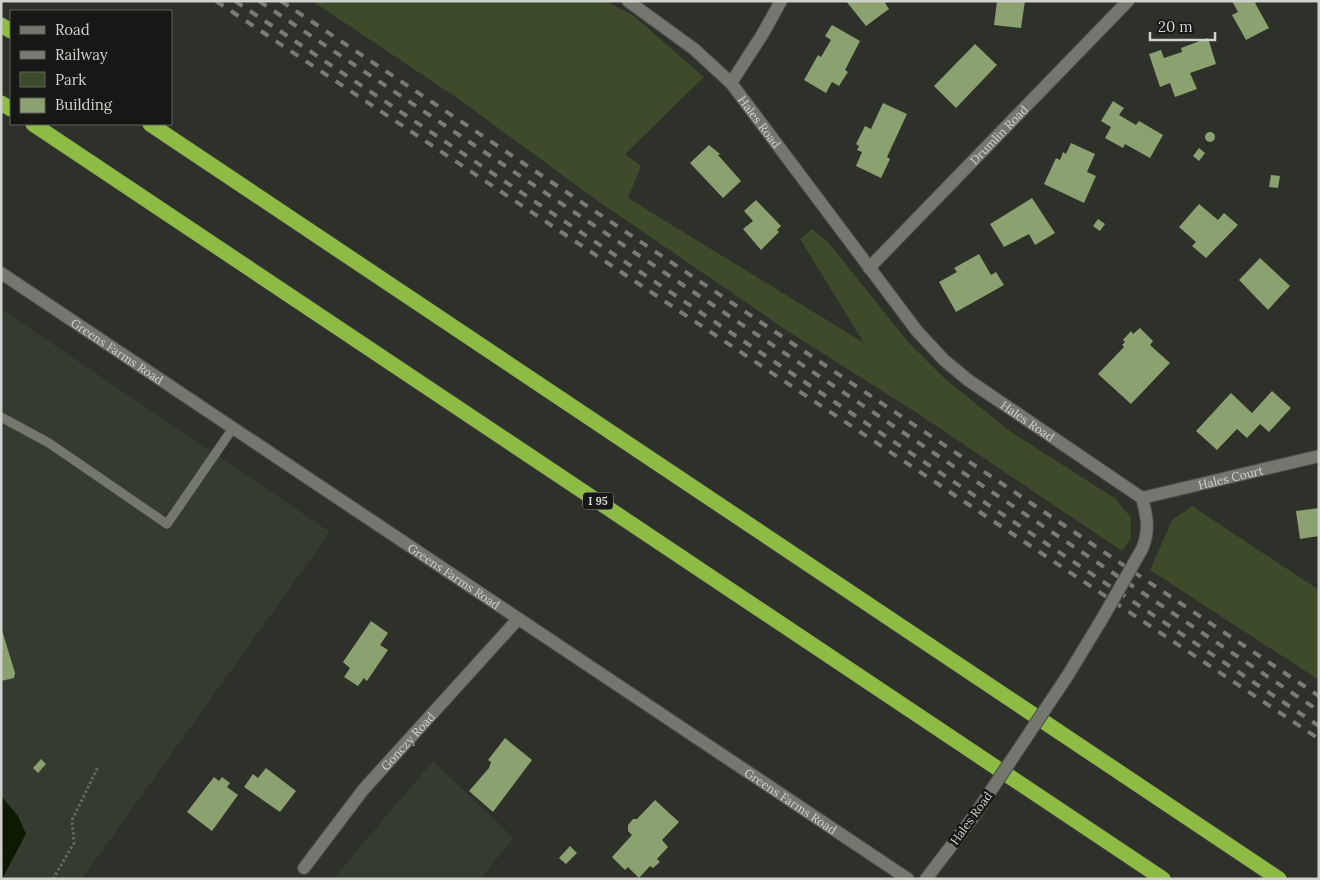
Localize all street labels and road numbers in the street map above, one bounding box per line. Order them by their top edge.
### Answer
street label: Hales Road [735,92,784,151]
street label: Drumlin Road [966,102,1031,167]
street label: Greens Farms Road [68,315,167,387]
street label: Hales Road [998,397,1058,444]
street label: Hales Court [1196,462,1265,492]
road number: I 95 [583,492,613,510]
street label: Greens Farms Road [405,540,503,612]
street label: Gonczy Road [377,709,438,773]
street label: Greens Farms Road [742,765,840,837]
street label: Hales Road [947,789,995,847]

